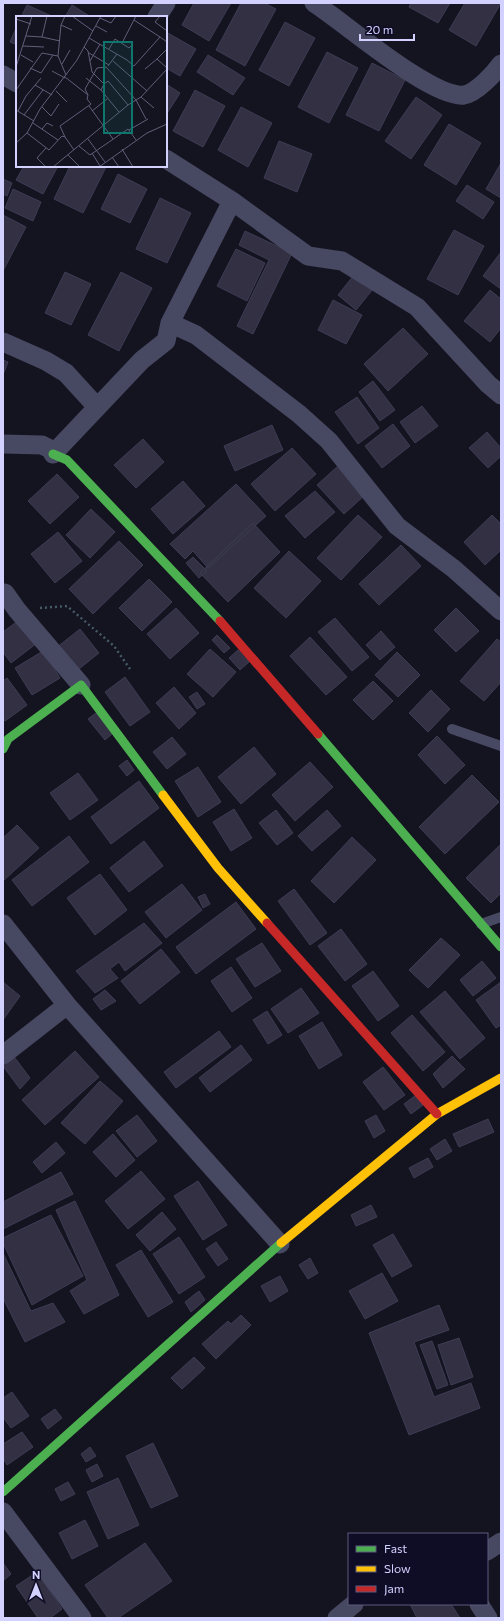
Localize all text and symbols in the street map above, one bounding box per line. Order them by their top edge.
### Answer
inset map [16,16,167,167]
scale bar [360,16,414,42]
text: 20 m [366,22,393,36]
legend [348,1533,488,1605]
text: Fast [384,1541,407,1555]
text: Slow [384,1561,411,1575]
north arrow [16,1565,56,1605]
text: N [32,1568,40,1581]
text: Jam [384,1581,404,1596]

